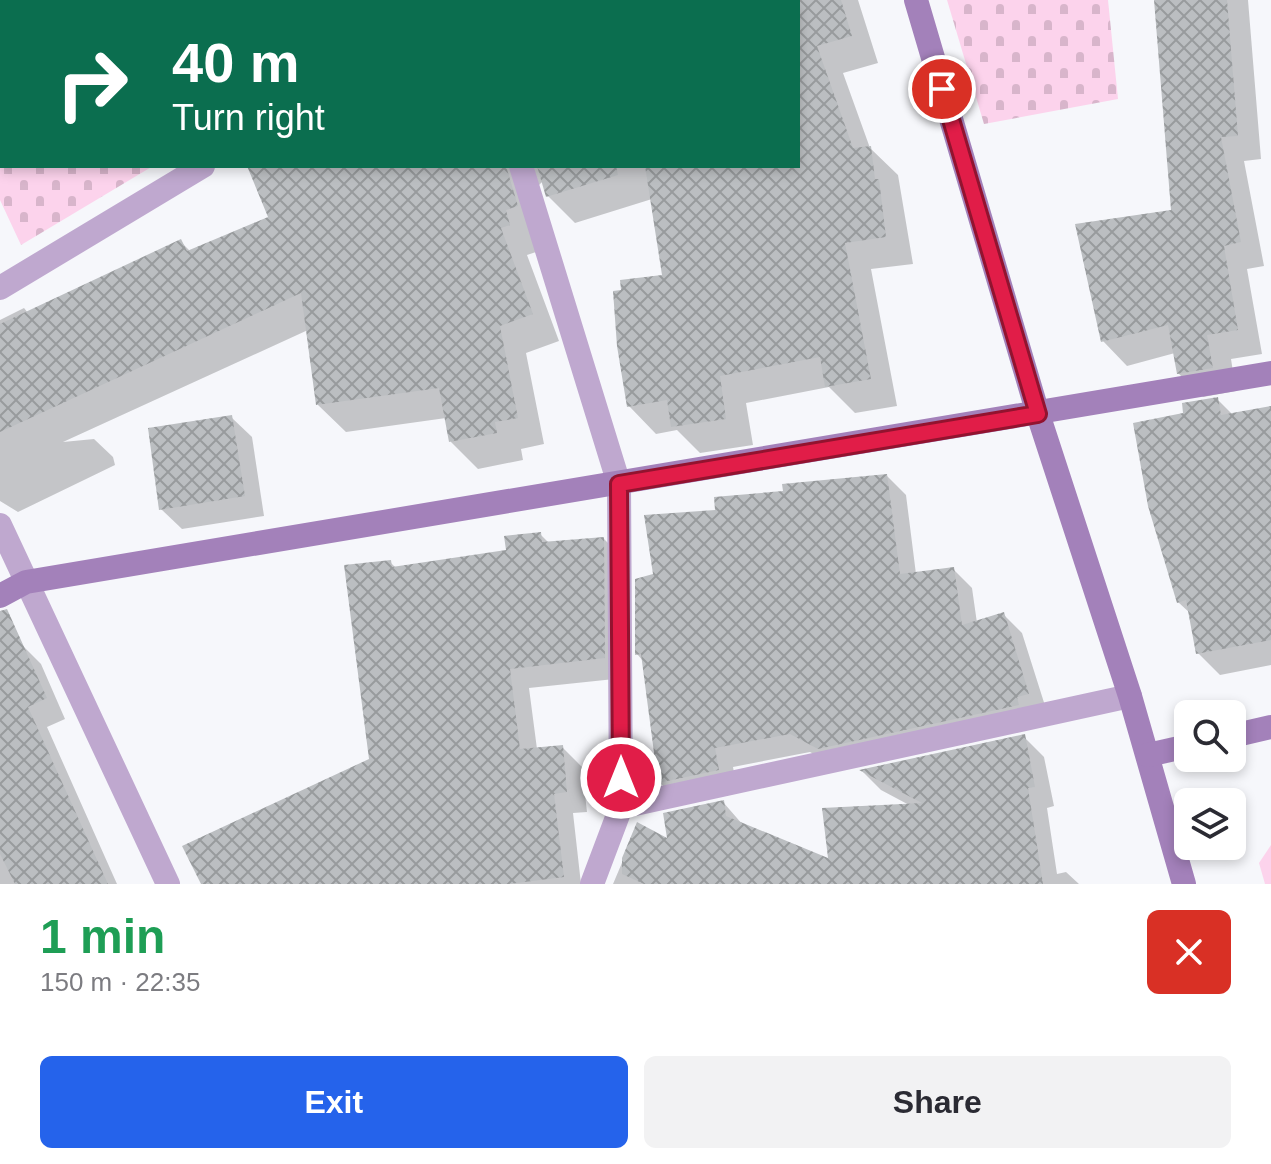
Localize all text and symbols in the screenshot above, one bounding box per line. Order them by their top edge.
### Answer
text: 40 m [172,31,300,94]
icon: right [40,32,144,136]
pin [908,55,976,123]
icon: arrive [920,67,964,111]
text: Turn right [172,97,325,138]
map controls [1174,700,1246,860]
button: search [1174,700,1246,772]
position arrow [579,736,663,820]
button: layers [1174,788,1246,860]
text: 1 min [40,910,165,963]
button: close [1147,910,1231,994]
text: 150 m · 22:35 [40,967,200,997]
button: Exit [40,1056,628,1148]
button: Share [644,1056,1231,1148]

